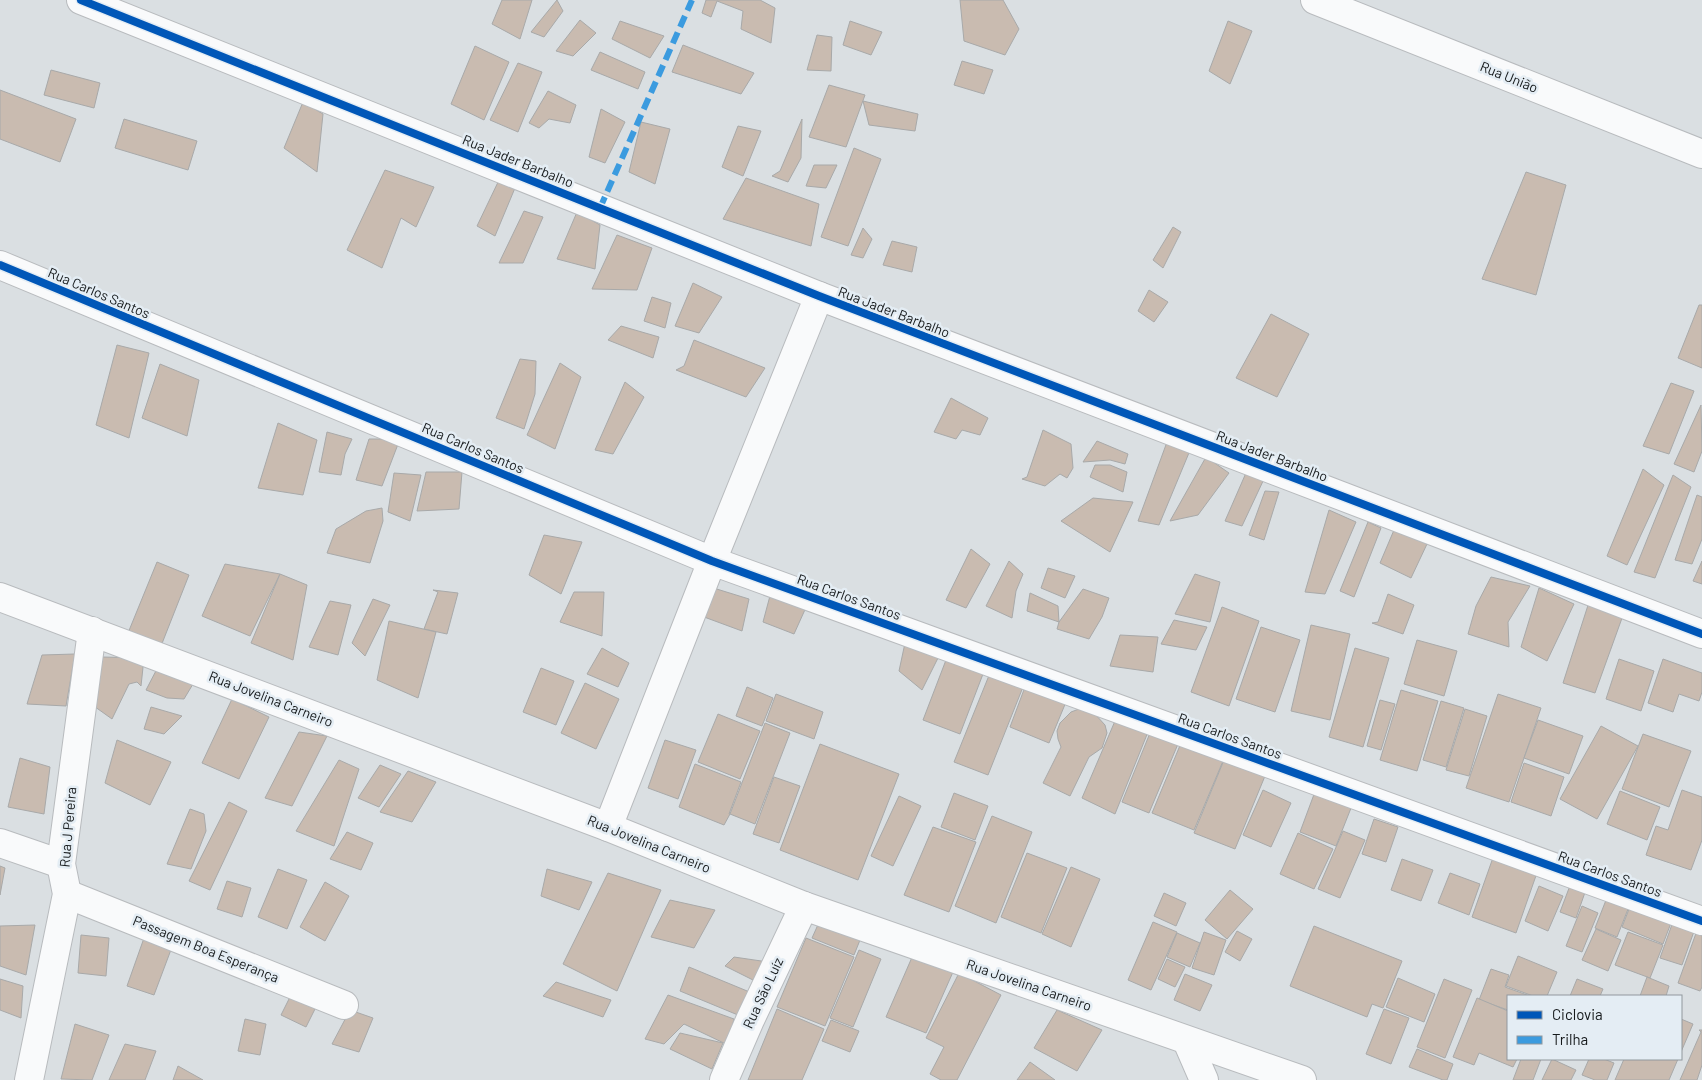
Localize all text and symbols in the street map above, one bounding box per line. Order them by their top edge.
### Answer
street label: Rua União [1478,57,1541,96]
street label: Rua Jader Barbalho [460,130,576,191]
street label: Rua Carlos Santos [46,263,153,322]
street label: Rua Jader Barbalho [836,282,952,341]
street label: Rua Carlos Santos [420,418,527,477]
street label: Rua Jader Barbalho [1214,426,1330,485]
street label: Rua Carlos Santos [795,570,904,623]
street label: Rua Jovelina Carneiro [207,667,336,730]
street label: Rua Carlos Santos [1176,709,1285,762]
street label: Rua J Pereira [56,786,79,868]
street label: Rua Jovelina Carneiro [585,811,713,876]
street label: Rua Carlos Santos [1556,847,1665,900]
street label: Passagem Boa Esperança [131,911,282,986]
street label: Rua São Luíz [739,955,786,1031]
street label: Rua Jovelina Carneiro [964,955,1094,1014]
legend [1507,995,1682,1060]
text: Ciclovia [1552,1005,1603,1023]
text: Trilha [1552,1030,1588,1048]

